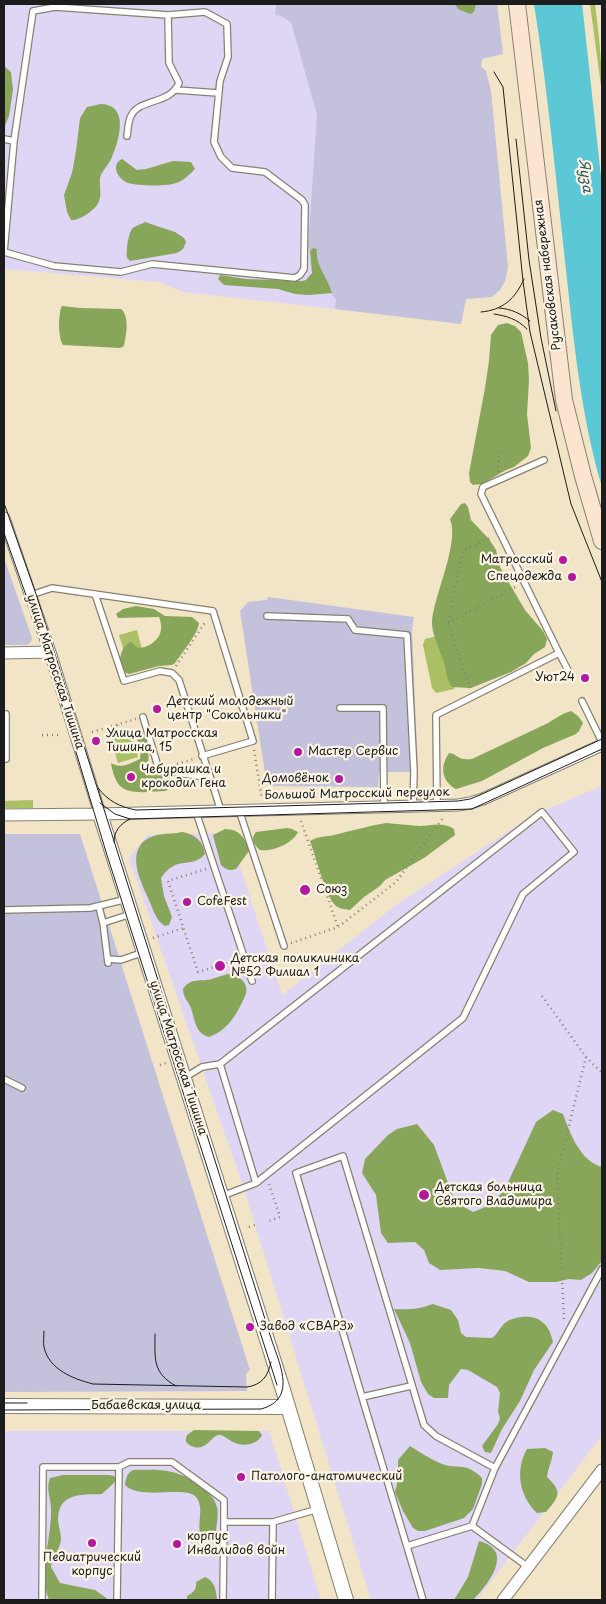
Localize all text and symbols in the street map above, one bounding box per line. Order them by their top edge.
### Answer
water label: Яуза [575,158,595,194]
street label: Русаковская набережная [532,199,564,351]
place label: Матросский [481,553,553,567]
marker: Матросский [557,554,569,566]
place label: Спецодежда [487,570,562,584]
marker: Спецодежда [566,571,578,583]
street label: улица Матросская Тишина [23,593,87,751]
place label: Уют24 [535,671,575,685]
marker: Уют24 [579,672,591,684]
place label: Детский молодежный центр "Сокольники" [167,695,294,723]
marker: Детский молодежный центр "Сокольники" [151,703,163,715]
place label: Улица Матросская Тишина, 15 [106,727,218,755]
marker: Улица Матросская Тишина, 15 [90,735,102,747]
place label: Мастер Сервис [308,745,398,759]
marker: Мастер Сервис [292,746,304,758]
place label: Чебурашка и крокодил Гена [141,763,226,791]
marker: Чебурашка и крокодил Гена [125,771,137,783]
place label: Домовёнок [262,772,329,786]
marker: Домовёнок [333,773,345,785]
street label: Большой Матросский переулок [264,785,450,803]
marker: Союз [298,883,312,897]
place label: Союз [316,883,347,897]
place label: CofeFest [197,895,247,909]
marker: CofeFest [181,896,193,908]
place label: Детская поликлиника №52 Филиал 1 [231,952,359,980]
marker: Детская поликлиника №52 Филиал 1 [213,959,227,973]
street label: улица Матросская Тишина [146,979,210,1137]
place label: Детская больница Святого Владимира [435,1181,552,1209]
marker: Детская больница Святого Владимира [417,1188,431,1202]
place label: Завод «СВАРЗ» [260,1320,354,1334]
marker: Завод «СВАРЗ» [244,1321,256,1333]
street label: Бабаевская улица [91,1399,201,1413]
place label: Патолого-анатомический [251,1470,402,1484]
marker: Патолого-анатомический [235,1471,247,1483]
place label: корпус Инвалидов войн [187,1530,285,1558]
marker: Педиатрический корпус [86,1537,98,1549]
marker: корпус Инвалидов войн [171,1538,183,1550]
place label: Педиатрический корпус [43,1551,141,1579]

